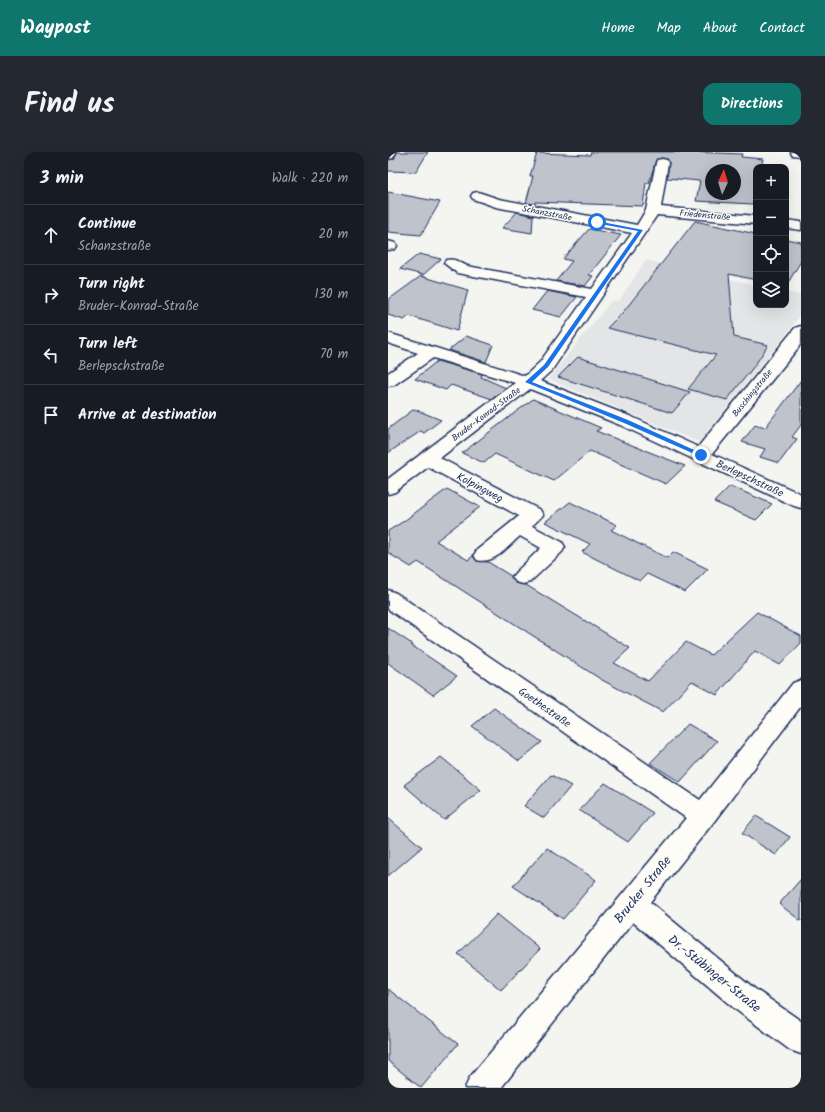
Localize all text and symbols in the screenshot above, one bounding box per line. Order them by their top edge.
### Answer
text: Waypost [20,13,91,43]
text: Home [601,17,635,39]
text: Map [657,17,681,39]
text: About [703,17,737,39]
text: Contact [759,17,805,39]
text: Find us [24,82,115,127]
button: Directions [703,83,801,125]
north arrow [705,164,741,200]
map controls [753,164,789,308]
button: + [753,164,789,200]
text: 3 min [40,165,84,192]
text: Walk · 220 m [272,168,348,189]
button: − [753,200,789,236]
street label: Schanzstraße [521,201,573,226]
street label: Friedenstraße [679,206,731,225]
text: Continue [78,212,136,236]
route start [588,213,606,231]
icon: ahead [40,224,62,246]
text: 20 m [318,224,348,245]
text: Schanzstraße [78,236,151,257]
button: locate [753,236,789,272]
text: Turn right [78,272,145,296]
button: layers [753,272,789,308]
icon: right [40,284,62,306]
text: 130 m [314,284,348,305]
text: Bruder-Konrad-Straße [78,296,199,317]
text: Turn left [78,332,138,356]
icon: left [40,344,62,366]
text: 70 m [320,344,348,365]
text: Berlepschstraße [78,356,164,377]
street label: Buschingstraße [728,366,776,420]
street label: Bruder-Konrad-Straße [448,383,524,446]
text: Arrive at destination [78,403,217,427]
icon: arrive [40,404,62,426]
route end [692,446,710,464]
street label: Berlepschstraße [713,455,787,503]
street label: Kolpingweg [453,468,506,508]
street label: Goethestraße [514,683,575,733]
street label: Brucker Straße [609,851,677,928]
street label: Dr.-Stübinger-Straße [663,930,765,1019]

